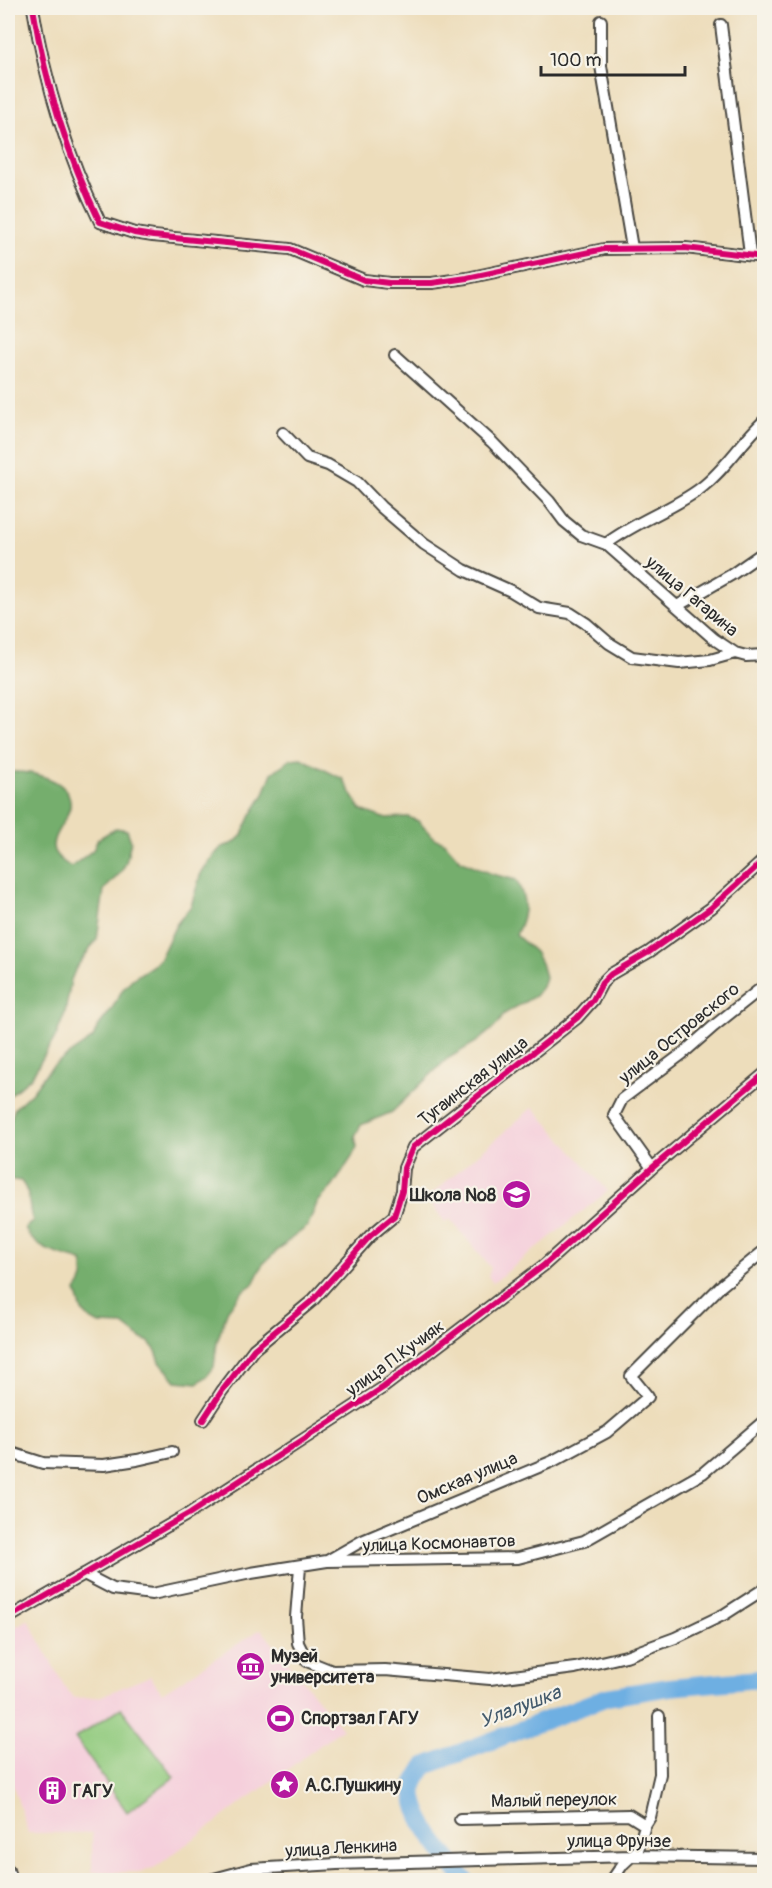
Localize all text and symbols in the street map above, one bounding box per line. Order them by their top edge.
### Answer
scale bar [541,39,685,77]
text: 100 m [550,49,602,72]
street label: улица Гагарина [640,550,743,642]
street label: улица Островского [613,977,745,1090]
street label: Тугаинская улица [414,1031,533,1131]
school or university icon: Школа №8 [501,1179,533,1211]
place label: Школа №8 [409,1184,496,1207]
street label: улица П.Кучияк [341,1315,449,1402]
street label: Омская улица [413,1447,521,1510]
street label: улица Космонавтов [361,1529,516,1558]
place label: Музей университета [270,1645,375,1689]
museum icon: Музей университета [234,1650,266,1682]
water label: Улалушка [476,1679,566,1733]
sports icon: Спортзал ГАГУ [264,1702,296,1734]
place label: Спортзал ГАГУ [301,1707,419,1730]
place icon: А.С.Пушкину [268,1769,300,1801]
place label: А.С.Пушкину [305,1774,401,1797]
building icon: ГАГУ [36,1775,68,1807]
place label: ГАГУ [73,1780,113,1803]
street label: Малый переулок [491,1788,617,1813]
street label: улица Фрунзе [566,1830,671,1853]
street label: улица Ленкина [283,1834,398,1863]

